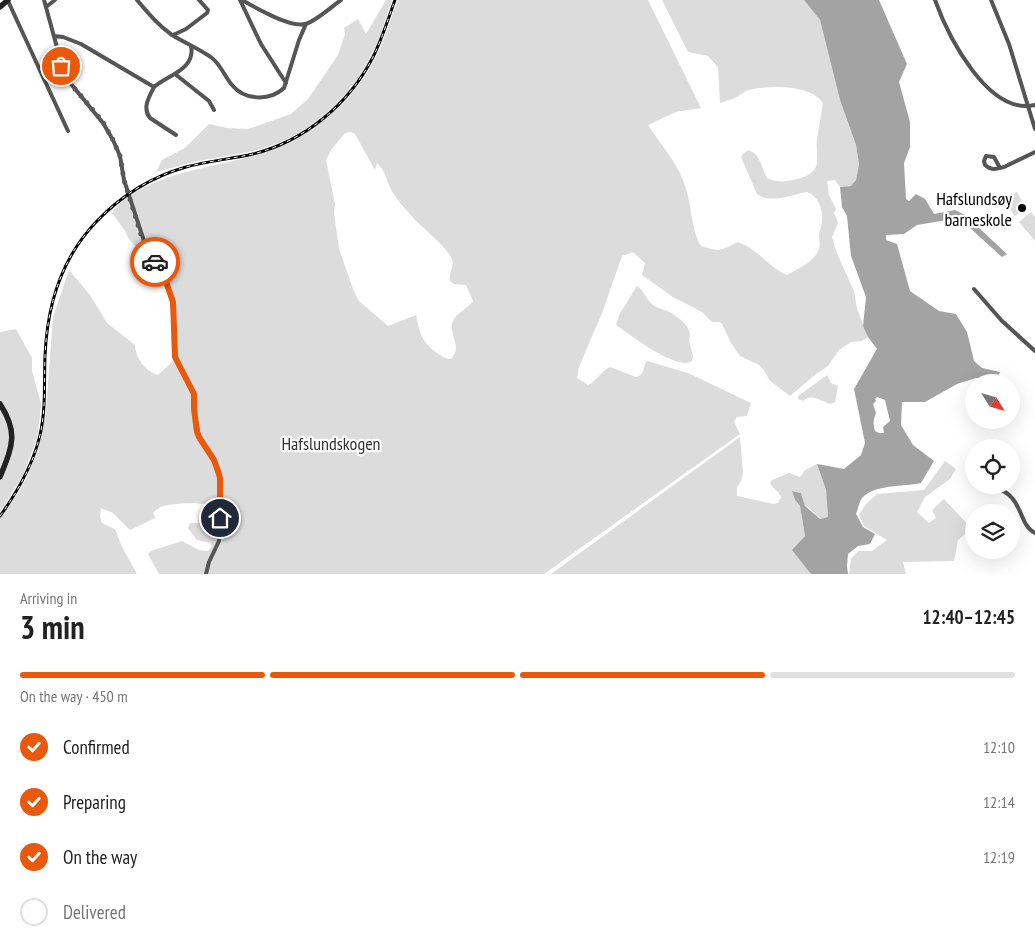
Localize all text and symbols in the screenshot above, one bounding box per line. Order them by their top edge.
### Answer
pin [40,45,82,87]
icon: bag [47,52,75,80]
place label: Hafslundsøy barneskole [936,187,1012,231]
marker: Hafslundsøy barneskole [1016,202,1028,214]
courier [130,237,180,287]
icon: car [141,248,169,276]
north arrow [965,374,1020,429]
map controls [965,374,1020,559]
park label: Hafslundskogen [281,432,381,455]
button: locate [965,439,1020,494]
pin [199,497,241,539]
icon: home [206,504,234,532]
button: layers [965,504,1020,559]
text: Arriving in [20,588,77,608]
text: 12:40–12:45 [922,605,1015,629]
text: 3 min [20,606,85,648]
text: On the way · 450 m [20,686,128,706]
icon: check [20,733,48,761]
text: Confirmed [63,735,130,759]
text: 12:10 [983,737,1015,757]
icon: check [20,788,48,816]
text: Preparing [63,790,126,814]
text: 12:14 [983,792,1015,812]
icon: check [20,843,48,871]
text: On the way [63,845,137,869]
text: 12:19 [983,847,1015,867]
text: Delivered [63,900,126,924]

